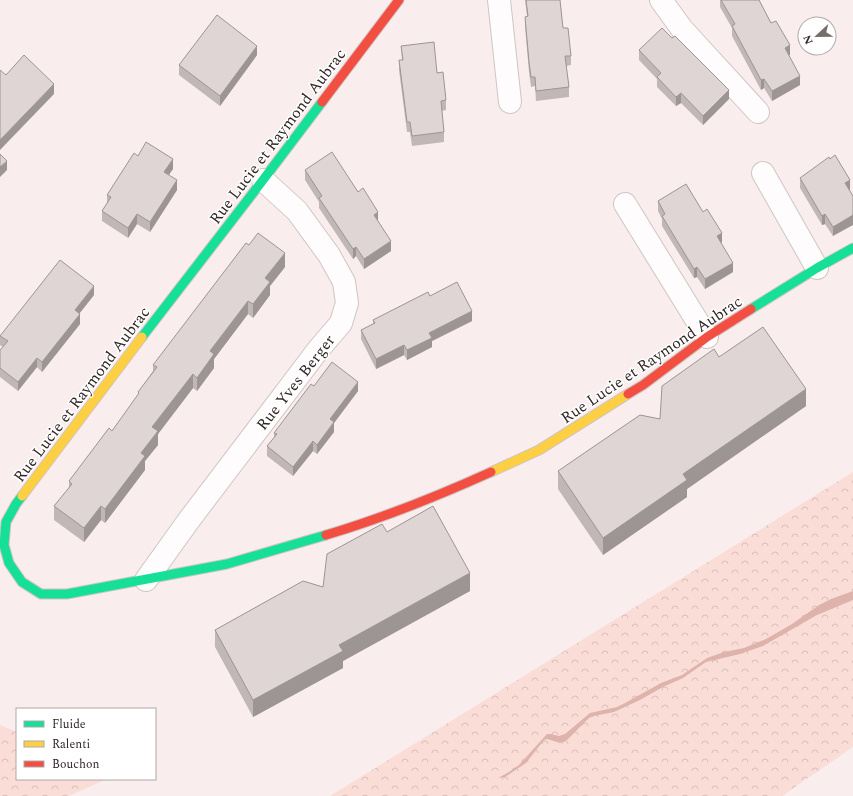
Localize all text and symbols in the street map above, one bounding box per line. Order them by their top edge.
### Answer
north arrow [797,16,837,56]
text: N [799,32,818,47]
street label: Rue Lucie et Raymond Aubrac [204,44,352,230]
street label: Rue Lucie et Raymond Aubrac [556,290,747,430]
street label: Rue Lucie et Raymond Aubrac [8,302,156,488]
street label: Rue Yves Berger [251,330,341,436]
legend [16,708,156,780]
text: Fluide [52,715,86,734]
text: Ralenti [52,735,90,754]
text: Bouchon [52,755,99,774]

